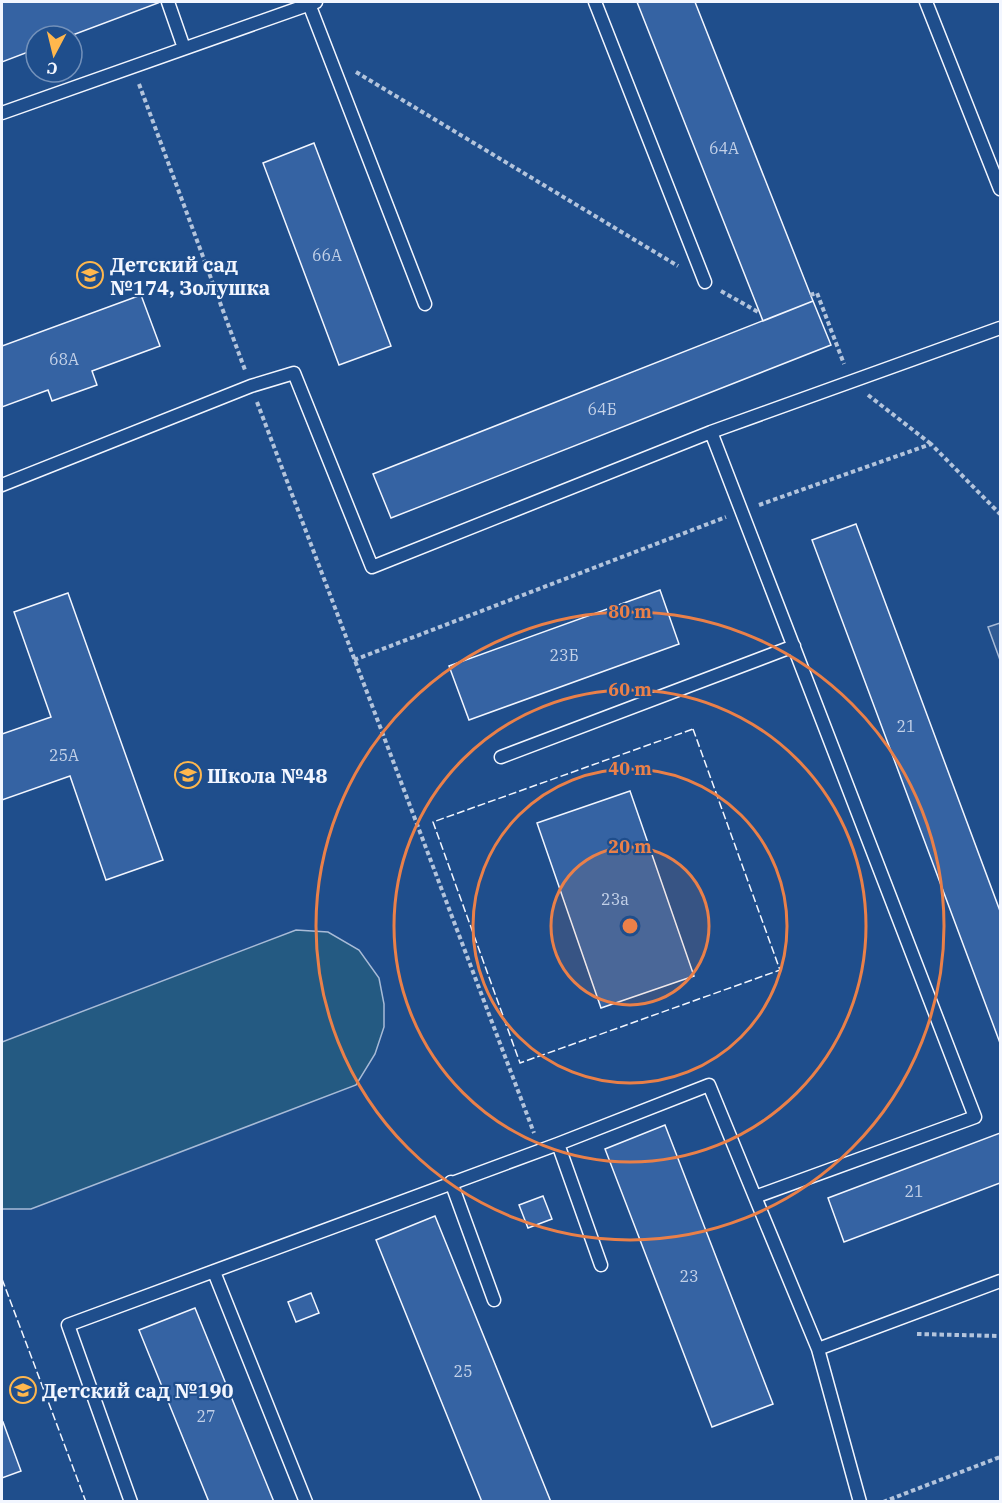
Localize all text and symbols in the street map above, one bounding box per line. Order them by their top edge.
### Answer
north arrow [24,24,84,84]
text: С [46,58,59,79]
house number: 64А [709,138,739,158]
house number: 66А [312,245,342,265]
place label: Детский сад №174, Золушка [110,251,270,301]
school or university icon: Детский сад №174, Золушка [75,260,105,290]
house number: 68А [49,349,79,369]
house number: 64Б [587,399,617,419]
text: 80 m [608,600,652,623]
house number: 23Б [549,645,579,665]
text: 60 m [608,678,652,701]
house number: 21 [896,716,916,736]
house number: 25А [49,745,79,765]
text: 40 m [608,757,652,780]
school or university icon: Школа №48 [173,760,203,790]
place label: Школа №48 [207,762,328,789]
text: 20 m [608,835,652,858]
house number: 23а [601,889,629,909]
centre of rings [620,916,640,936]
house number: 21 [904,1181,924,1201]
house number: 23 [679,1266,699,1286]
house number: 25 [453,1361,473,1381]
school or university icon: Детский сад №190 [8,1375,38,1405]
place label: Детский сад №190 [42,1377,234,1404]
house number: 27 [196,1406,216,1426]

